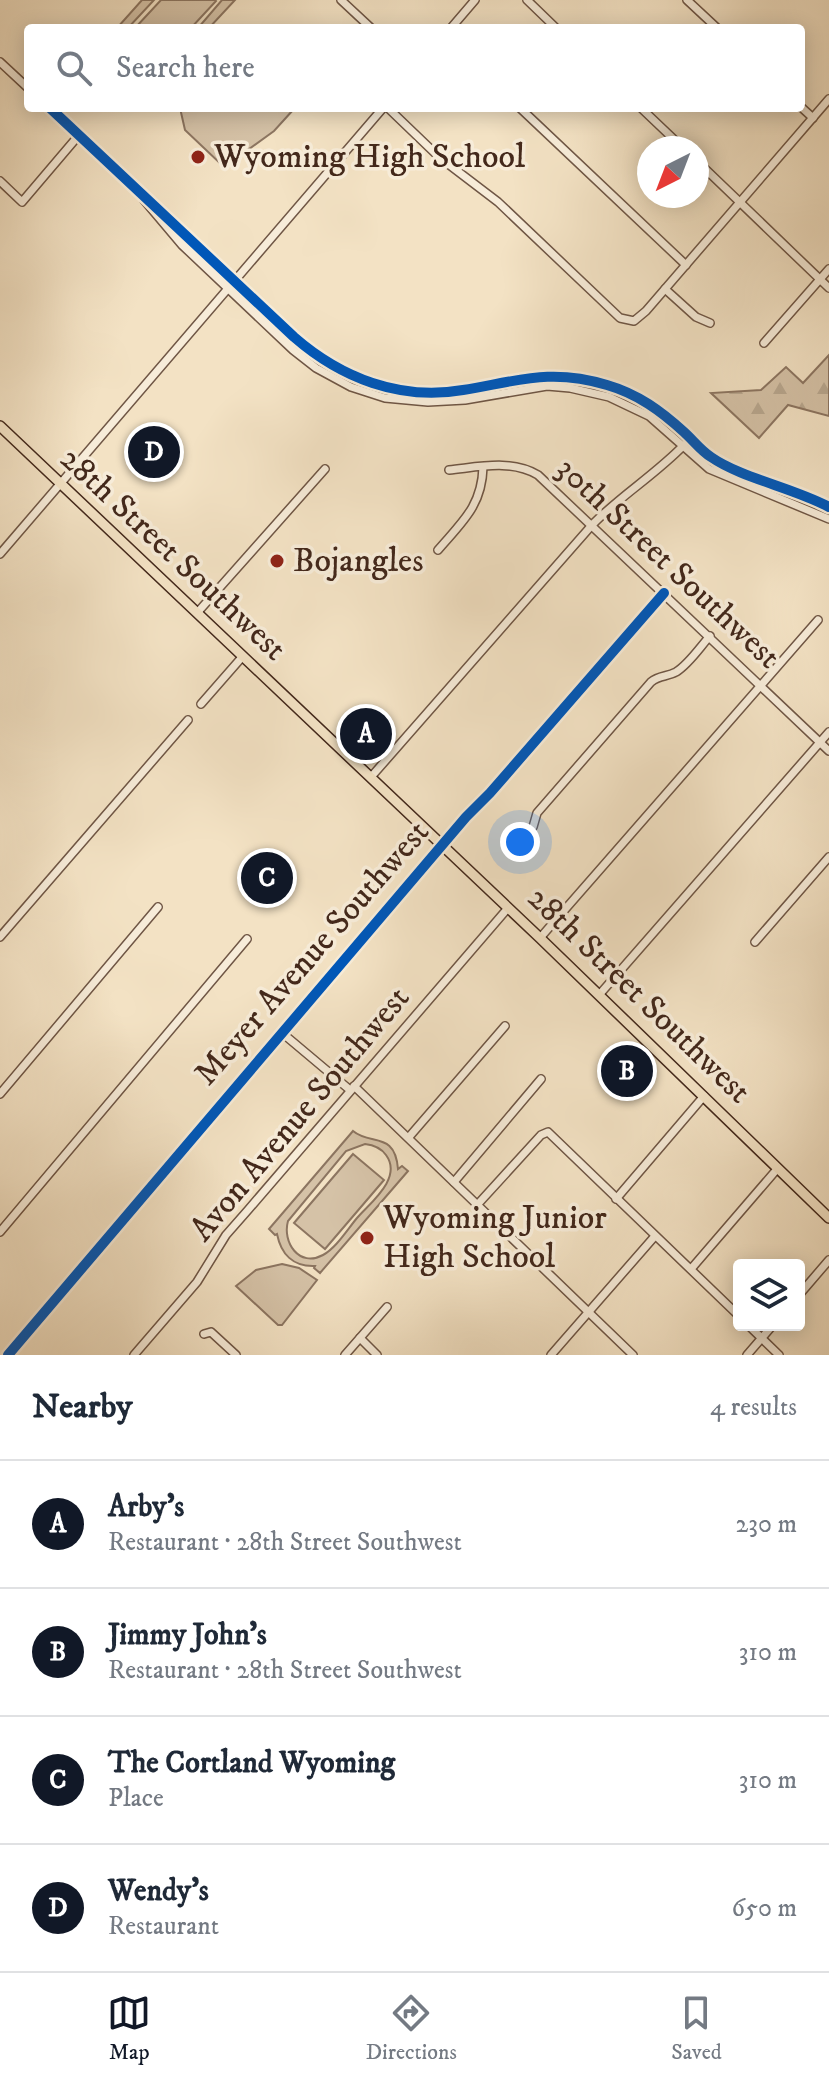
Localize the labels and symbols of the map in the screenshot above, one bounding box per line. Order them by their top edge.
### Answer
place label: Wyoming High School [213,136,526,178]
north arrow [637,136,709,208]
marker: Wyoming High School [189,148,207,166]
pin: D [128,422,180,482]
street label: 28th Street Southwest [51,438,295,670]
street label: 30th Street Southwest [547,448,789,678]
place label: Bojangles [293,540,424,582]
marker: Bojangles [268,552,286,570]
pin: A [340,704,392,764]
street label: Meyer Avenue Southwest [185,812,439,1094]
your location [500,822,540,862]
pin: C [241,848,293,908]
street label: 28th Street Southwest [518,878,760,1113]
street label: Avon Avenue Southwest [181,978,419,1250]
pin: B [601,1041,653,1101]
place label: Wyoming Junior High School [382,1197,607,1278]
marker: Wyoming Junior High School [358,1229,376,1247]

